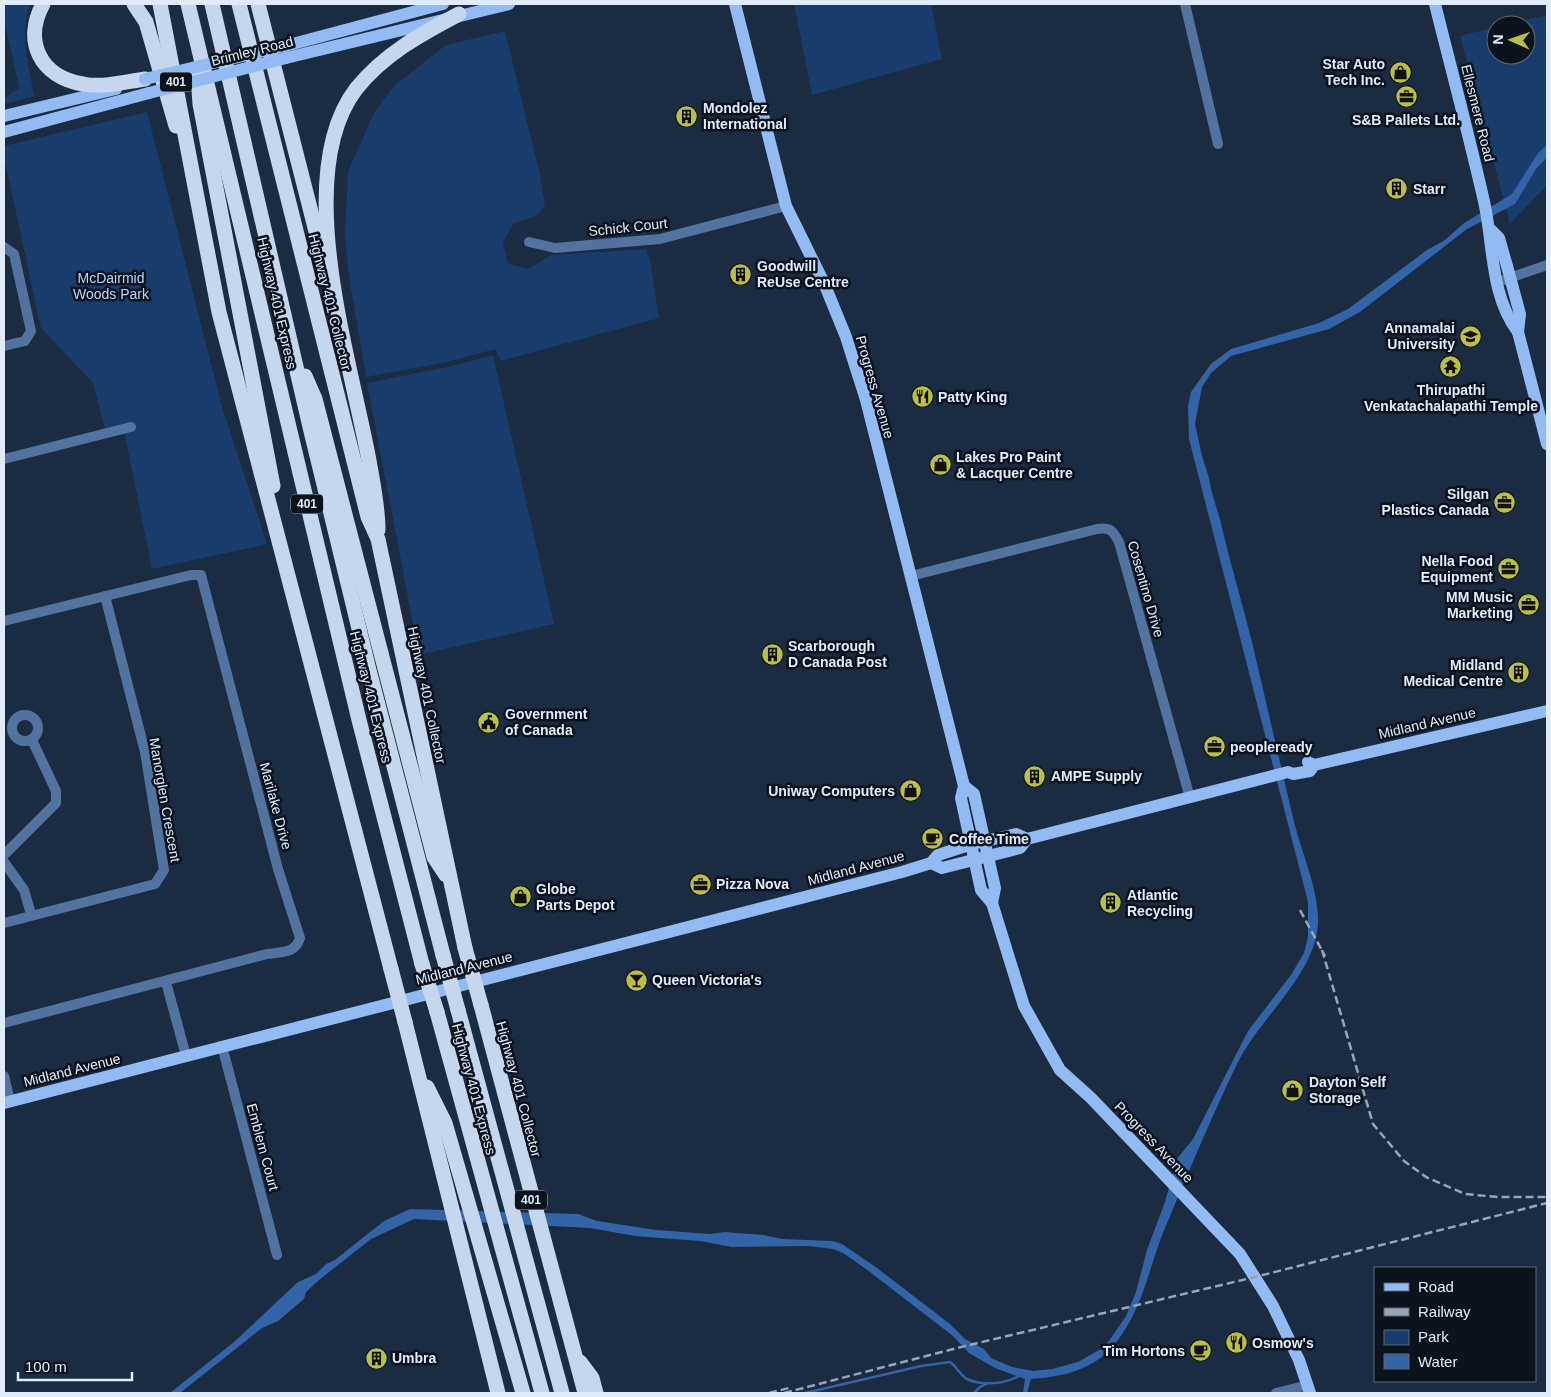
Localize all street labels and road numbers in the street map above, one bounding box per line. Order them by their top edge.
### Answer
street label: Brimley Road [209,33,295,69]
street label: Ellesmere Road [1458,63,1498,163]
road number: 401 [160,72,192,91]
street label: Schick Court [588,215,668,239]
street label: Highway 401 Collector [305,232,355,372]
street label: Highway 401 Express [254,235,300,371]
street label: Progress Avenue [853,334,897,441]
road number: 401 [291,494,323,514]
street label: Cosentino Drive [1125,539,1167,639]
street label: Highway 401 Collector [405,625,449,765]
street label: Highway 401 Express [347,629,395,765]
street label: Midland Avenue [1377,704,1477,742]
street label: Manorglen Crescent [146,737,184,864]
street label: Marilake Drive [257,761,295,851]
street label: Midland Avenue [806,847,906,889]
street label: Midland Avenue [414,948,514,988]
street label: Highway 401 Collector [493,1019,545,1159]
street label: Highway 401 Express [449,1022,499,1156]
street label: Midland Avenue [22,1050,122,1090]
street label: Progress Avenue [1111,1098,1197,1186]
street label: Emblem Court [244,1102,282,1192]
road number: 401 [515,1190,547,1210]

